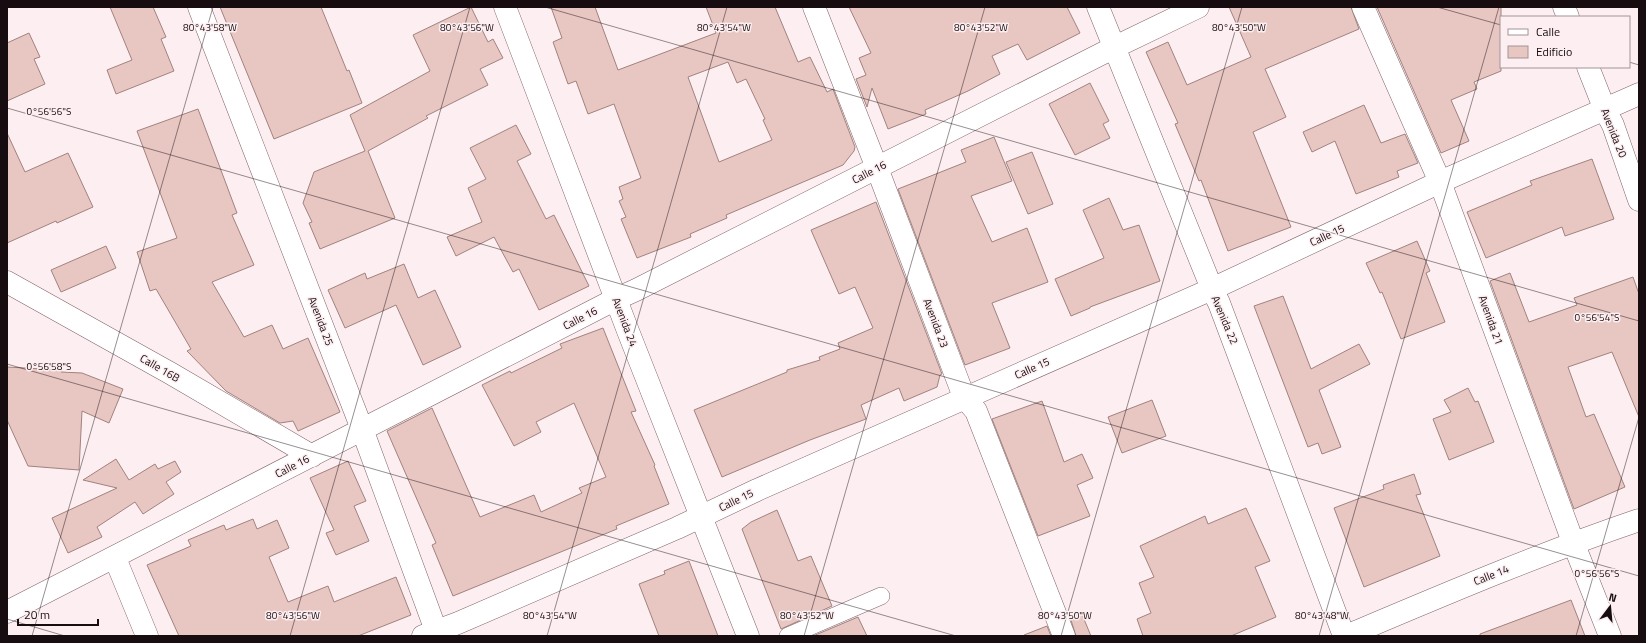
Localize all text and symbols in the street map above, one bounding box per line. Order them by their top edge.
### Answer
legend [1500,16,1630,68]
text: 80°43'58"W [183,20,237,35]
text: 80°43'56"W [440,20,494,35]
text: 80°43'54"W [697,20,751,35]
text: 80°43'52"W [954,20,1008,35]
text: 80°43'50"W [1212,20,1266,35]
text: Calle [1536,22,1560,41]
text: Edificio [1536,42,1572,61]
text: 0°56'56"S [27,104,71,119]
street label: Avenida 20 [1597,106,1631,160]
street label: Calle 16 [849,157,889,187]
street label: Calle 15 [1307,220,1347,250]
street label: Avenida 22 [1208,293,1242,347]
street label: Avenida 21 [1475,293,1507,347]
street label: Avenida 25 [304,294,338,348]
street label: Avenida 24 [608,295,642,349]
street label: Avenida 23 [919,296,953,350]
street label: Calle 16 [560,303,600,333]
text: 0°56'54"S [1575,310,1619,325]
street label: Calle 16B [137,350,183,386]
street label: Calle 15 [1012,353,1052,383]
text: 0°56'58"S [27,359,71,374]
street label: Calle 16 [272,451,312,481]
street label: Calle 15 [716,485,756,515]
street label: Calle 14 [1471,561,1511,589]
text: 0°56'56"S [1575,566,1619,581]
north arrow [1590,587,1630,627]
text: N [1607,589,1619,606]
scale bar [18,601,98,627]
text: 20 m [24,605,50,624]
text: 80°43'56"W [266,608,320,623]
text: 80°43'54"W [523,608,577,623]
text: 80°43'52"W [780,608,834,623]
text: 80°43'50"W [1038,608,1092,623]
text: 80°43'48"W [1295,608,1349,623]

